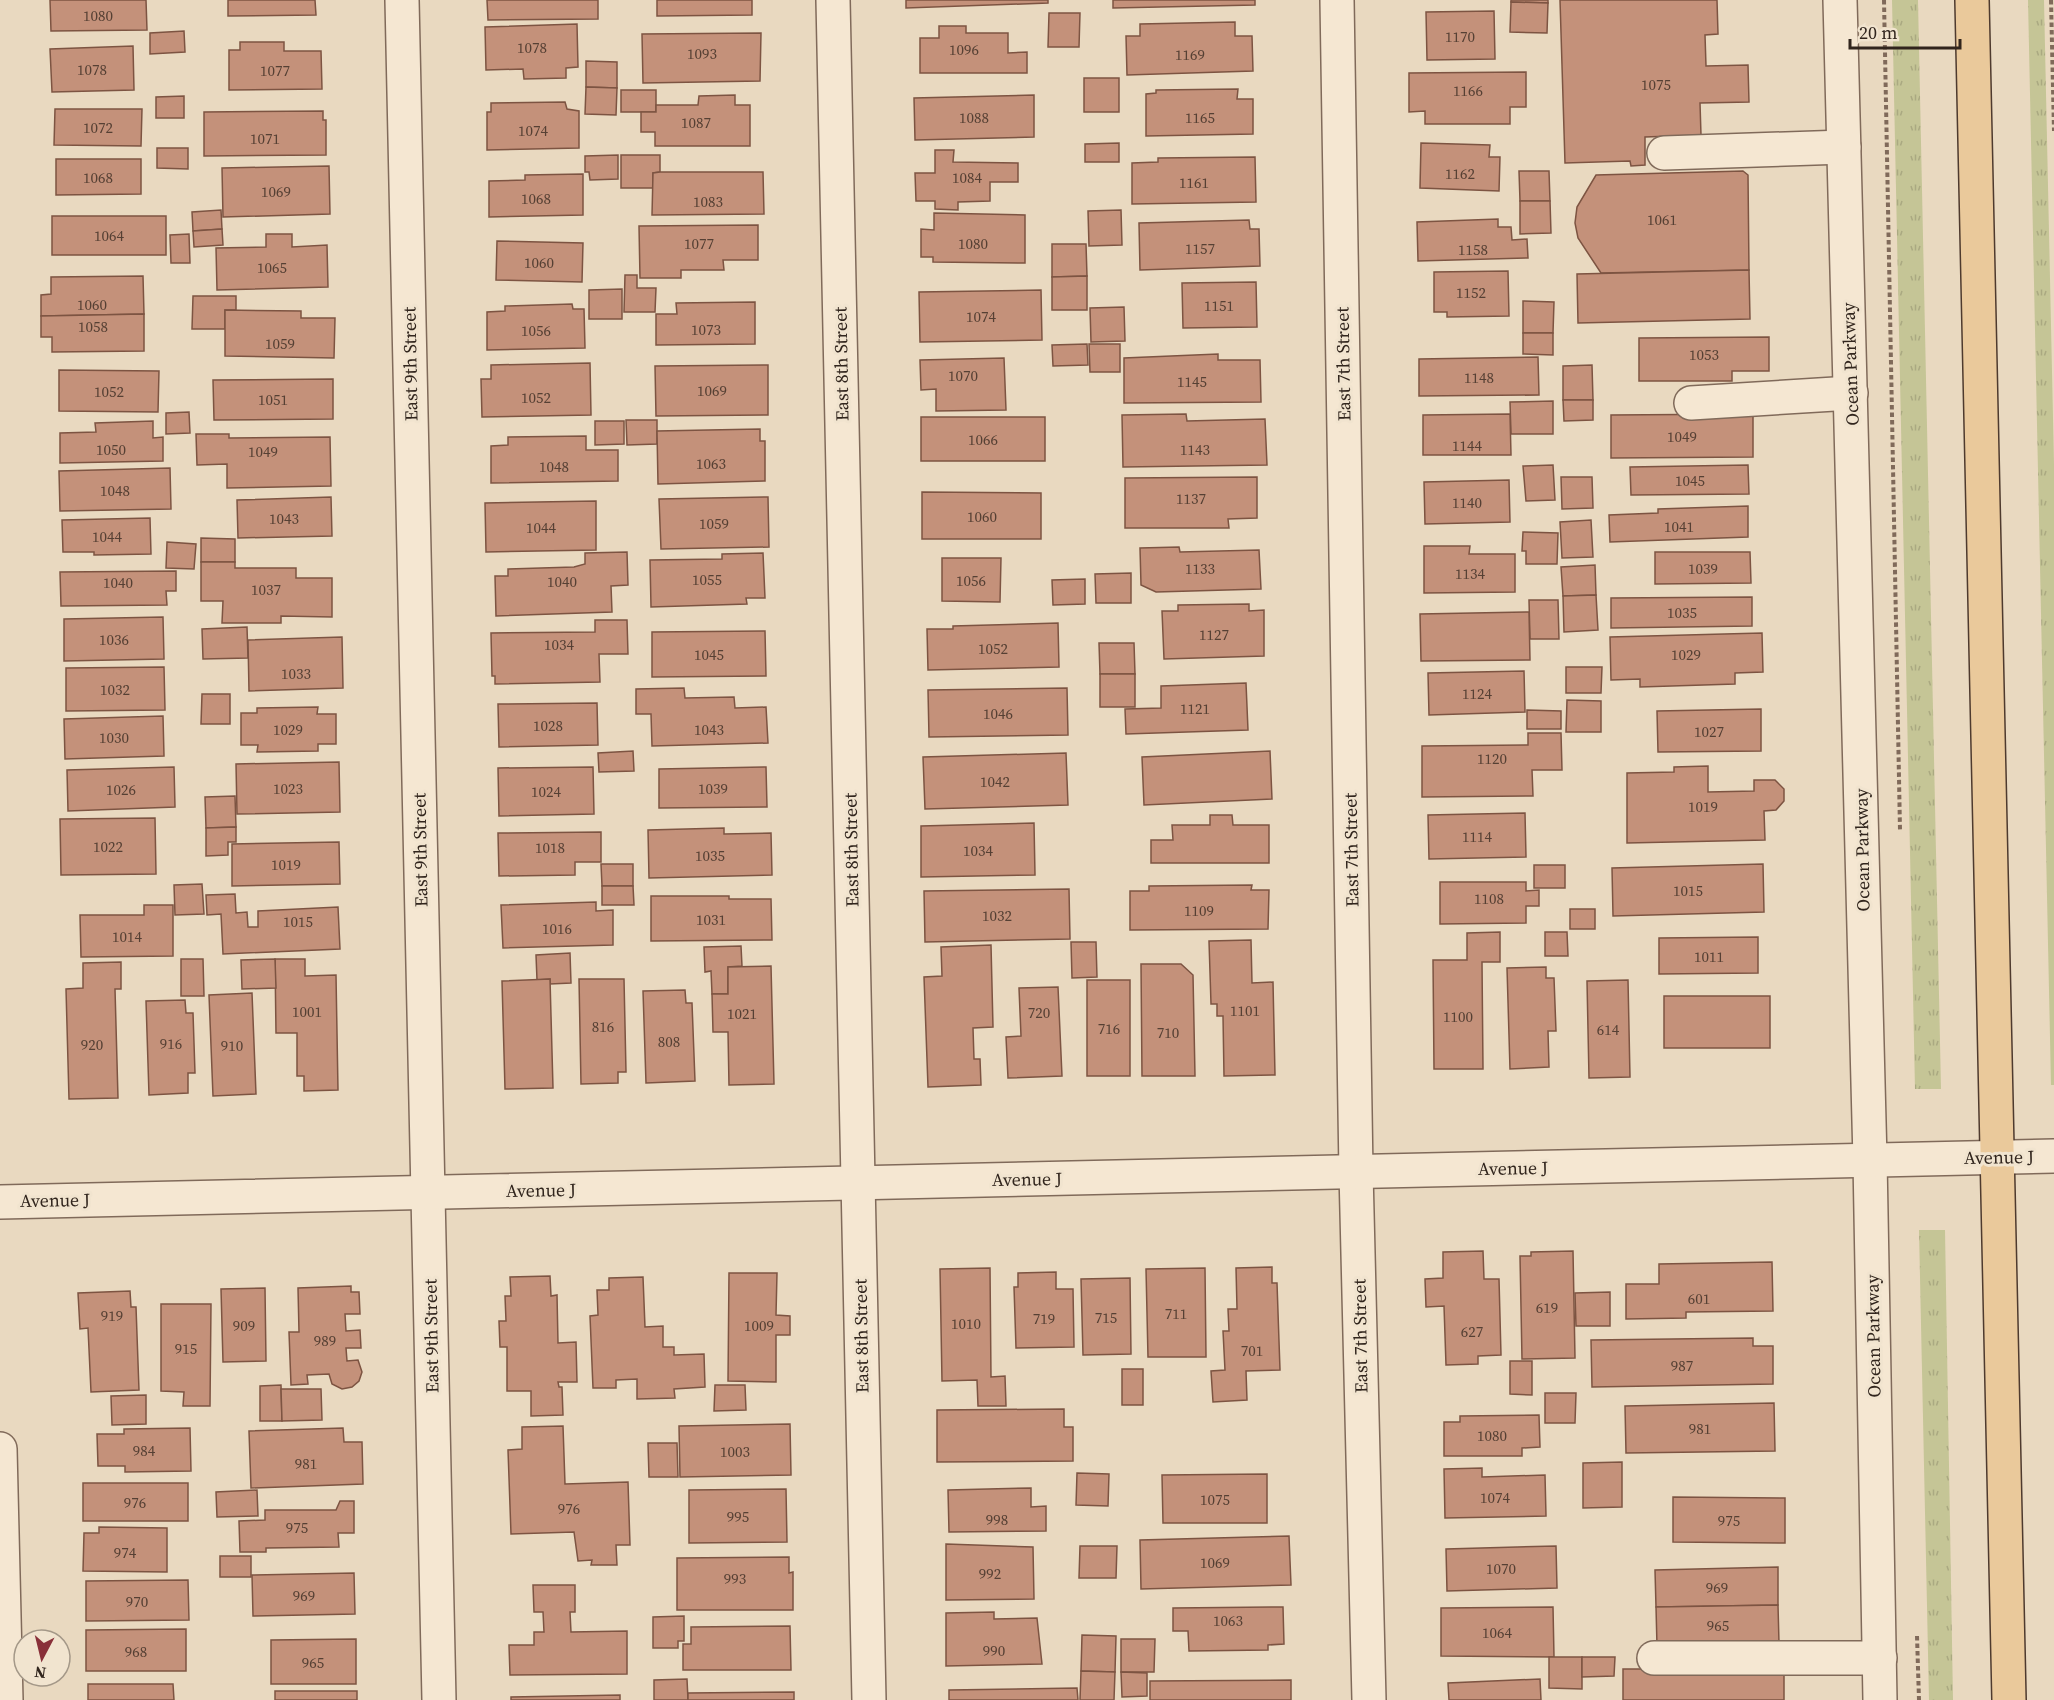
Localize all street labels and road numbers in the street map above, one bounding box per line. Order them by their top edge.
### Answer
street label: Ocean Parkway [1835,301,1865,426]
street label: East 9th Street [397,307,423,421]
street label: East 8th Street [828,307,854,421]
street label: East 7th Street [1330,307,1356,421]
street label: Ocean Parkway [1848,787,1876,912]
street label: East 9th Street [407,793,433,907]
street label: East 8th Street [838,793,864,907]
street label: East 7th Street [1338,793,1364,907]
street label: Avenue J [1964,1144,2034,1170]
street label: Avenue J [1478,1155,1548,1181]
street label: Avenue J [992,1166,1062,1192]
street label: Avenue J [506,1177,576,1203]
street label: Avenue J [20,1187,90,1213]
street label: Ocean Parkway [1859,1273,1887,1398]
street label: East 9th Street [418,1279,444,1393]
street label: East 8th Street [848,1279,874,1393]
street label: East 7th Street [1347,1279,1373,1393]

